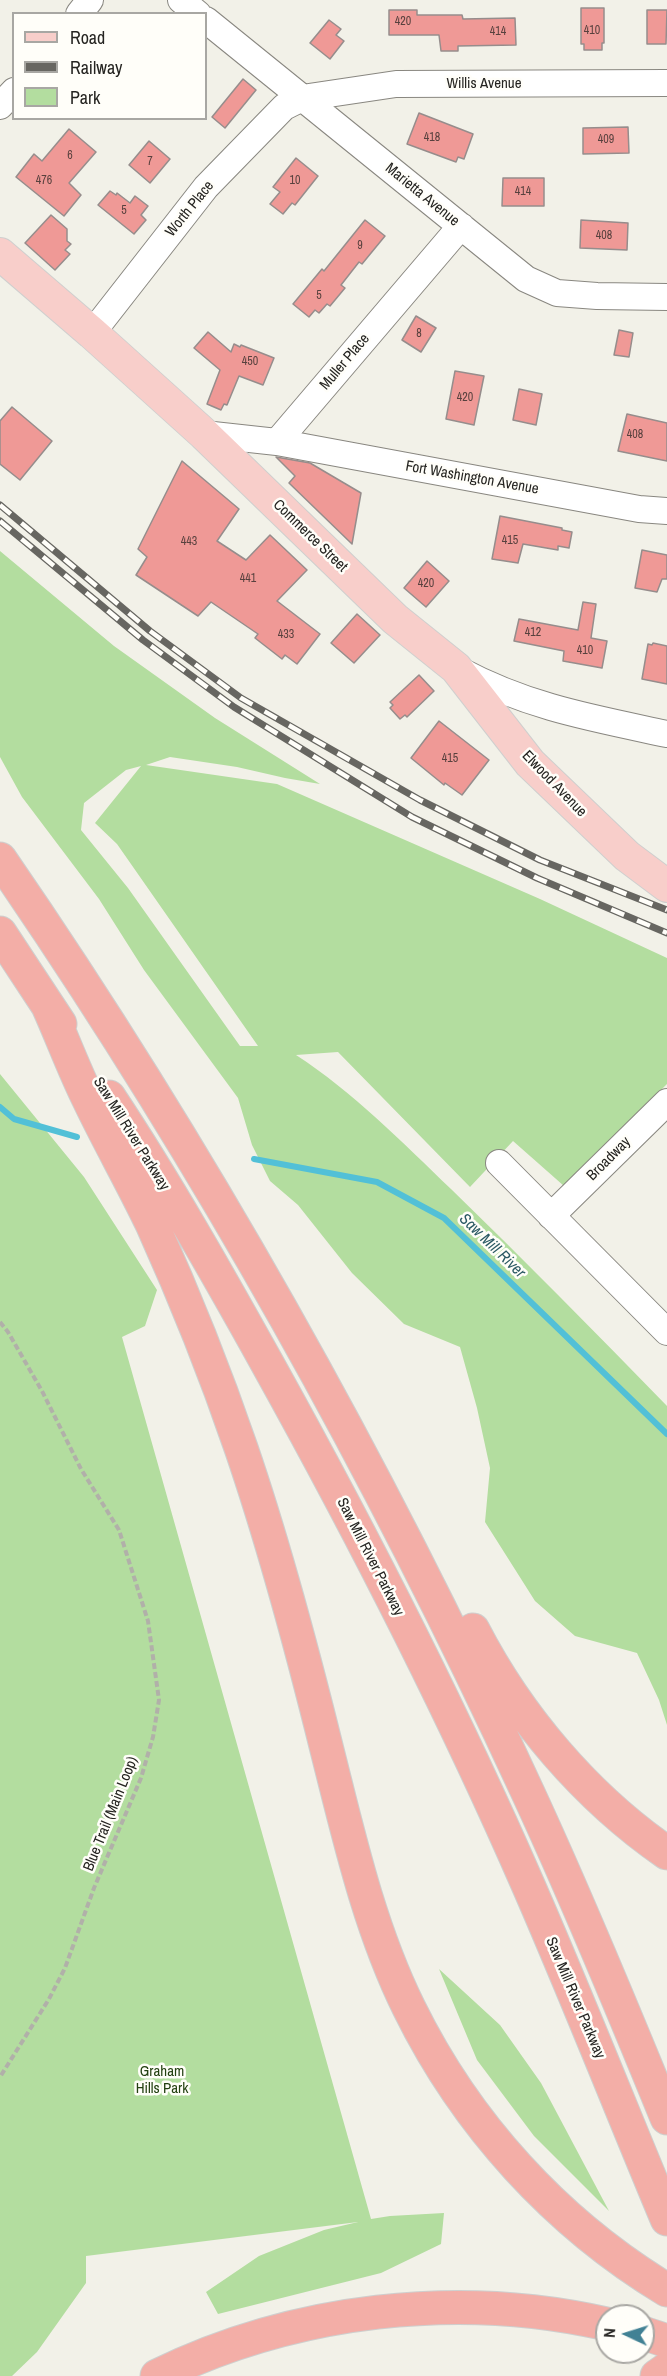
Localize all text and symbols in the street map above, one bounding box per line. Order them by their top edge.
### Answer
legend [12,12,207,120]
house number: 420 [395,15,411,29]
house number: 410 [584,24,600,38]
text: Road [70,25,105,50]
house number: 414 [490,25,506,39]
text: Railway [70,55,123,80]
street label: Willis Avenue [447,75,521,93]
text: Park [70,85,100,110]
house number: 418 [424,131,440,145]
house number: 409 [598,133,614,147]
house number: 6 [67,149,73,163]
house number: 7 [147,155,153,169]
street label: Marietta Avenue [381,160,463,230]
house number: 476 [36,174,52,188]
house number: 10 [290,174,300,188]
street label: Worth Place [162,177,218,241]
house number: 414 [515,185,531,199]
house number: 5 [121,204,127,218]
house number: 408 [596,229,612,243]
house number: 9 [357,239,363,253]
house number: 5 [316,289,322,303]
house number: 8 [416,327,422,341]
street label: Muller Place [316,330,374,394]
house number: 450 [242,355,258,369]
house number: 420 [457,391,473,405]
house number: 408 [627,428,643,442]
street label: Fort Washington Avenue [404,457,540,499]
street label: Commerce Street [269,496,351,576]
house number: 415 [502,534,518,548]
house number: 443 [181,535,197,549]
house number: 441 [240,572,256,586]
house number: 420 [418,577,434,591]
house number: 412 [525,626,541,640]
house number: 433 [278,628,294,642]
house number: 410 [577,644,593,658]
street label: Elwood Avenue [518,747,590,821]
house number: 415 [442,752,458,766]
street label: Saw Mill River Parkway [89,1074,173,1194]
street label: Broadway [583,1133,635,1185]
water label: Saw Mill River [455,1210,529,1282]
street label: Saw Mill River Parkway [333,1495,407,1619]
street label: Blue Trail (Main Loop) [80,1754,142,1874]
street label: Saw Mill River Parkway [541,1935,609,2061]
park label: Graham Hills Park [136,2063,188,2098]
north arrow [595,2304,655,2364]
text: N [598,2327,620,2338]

